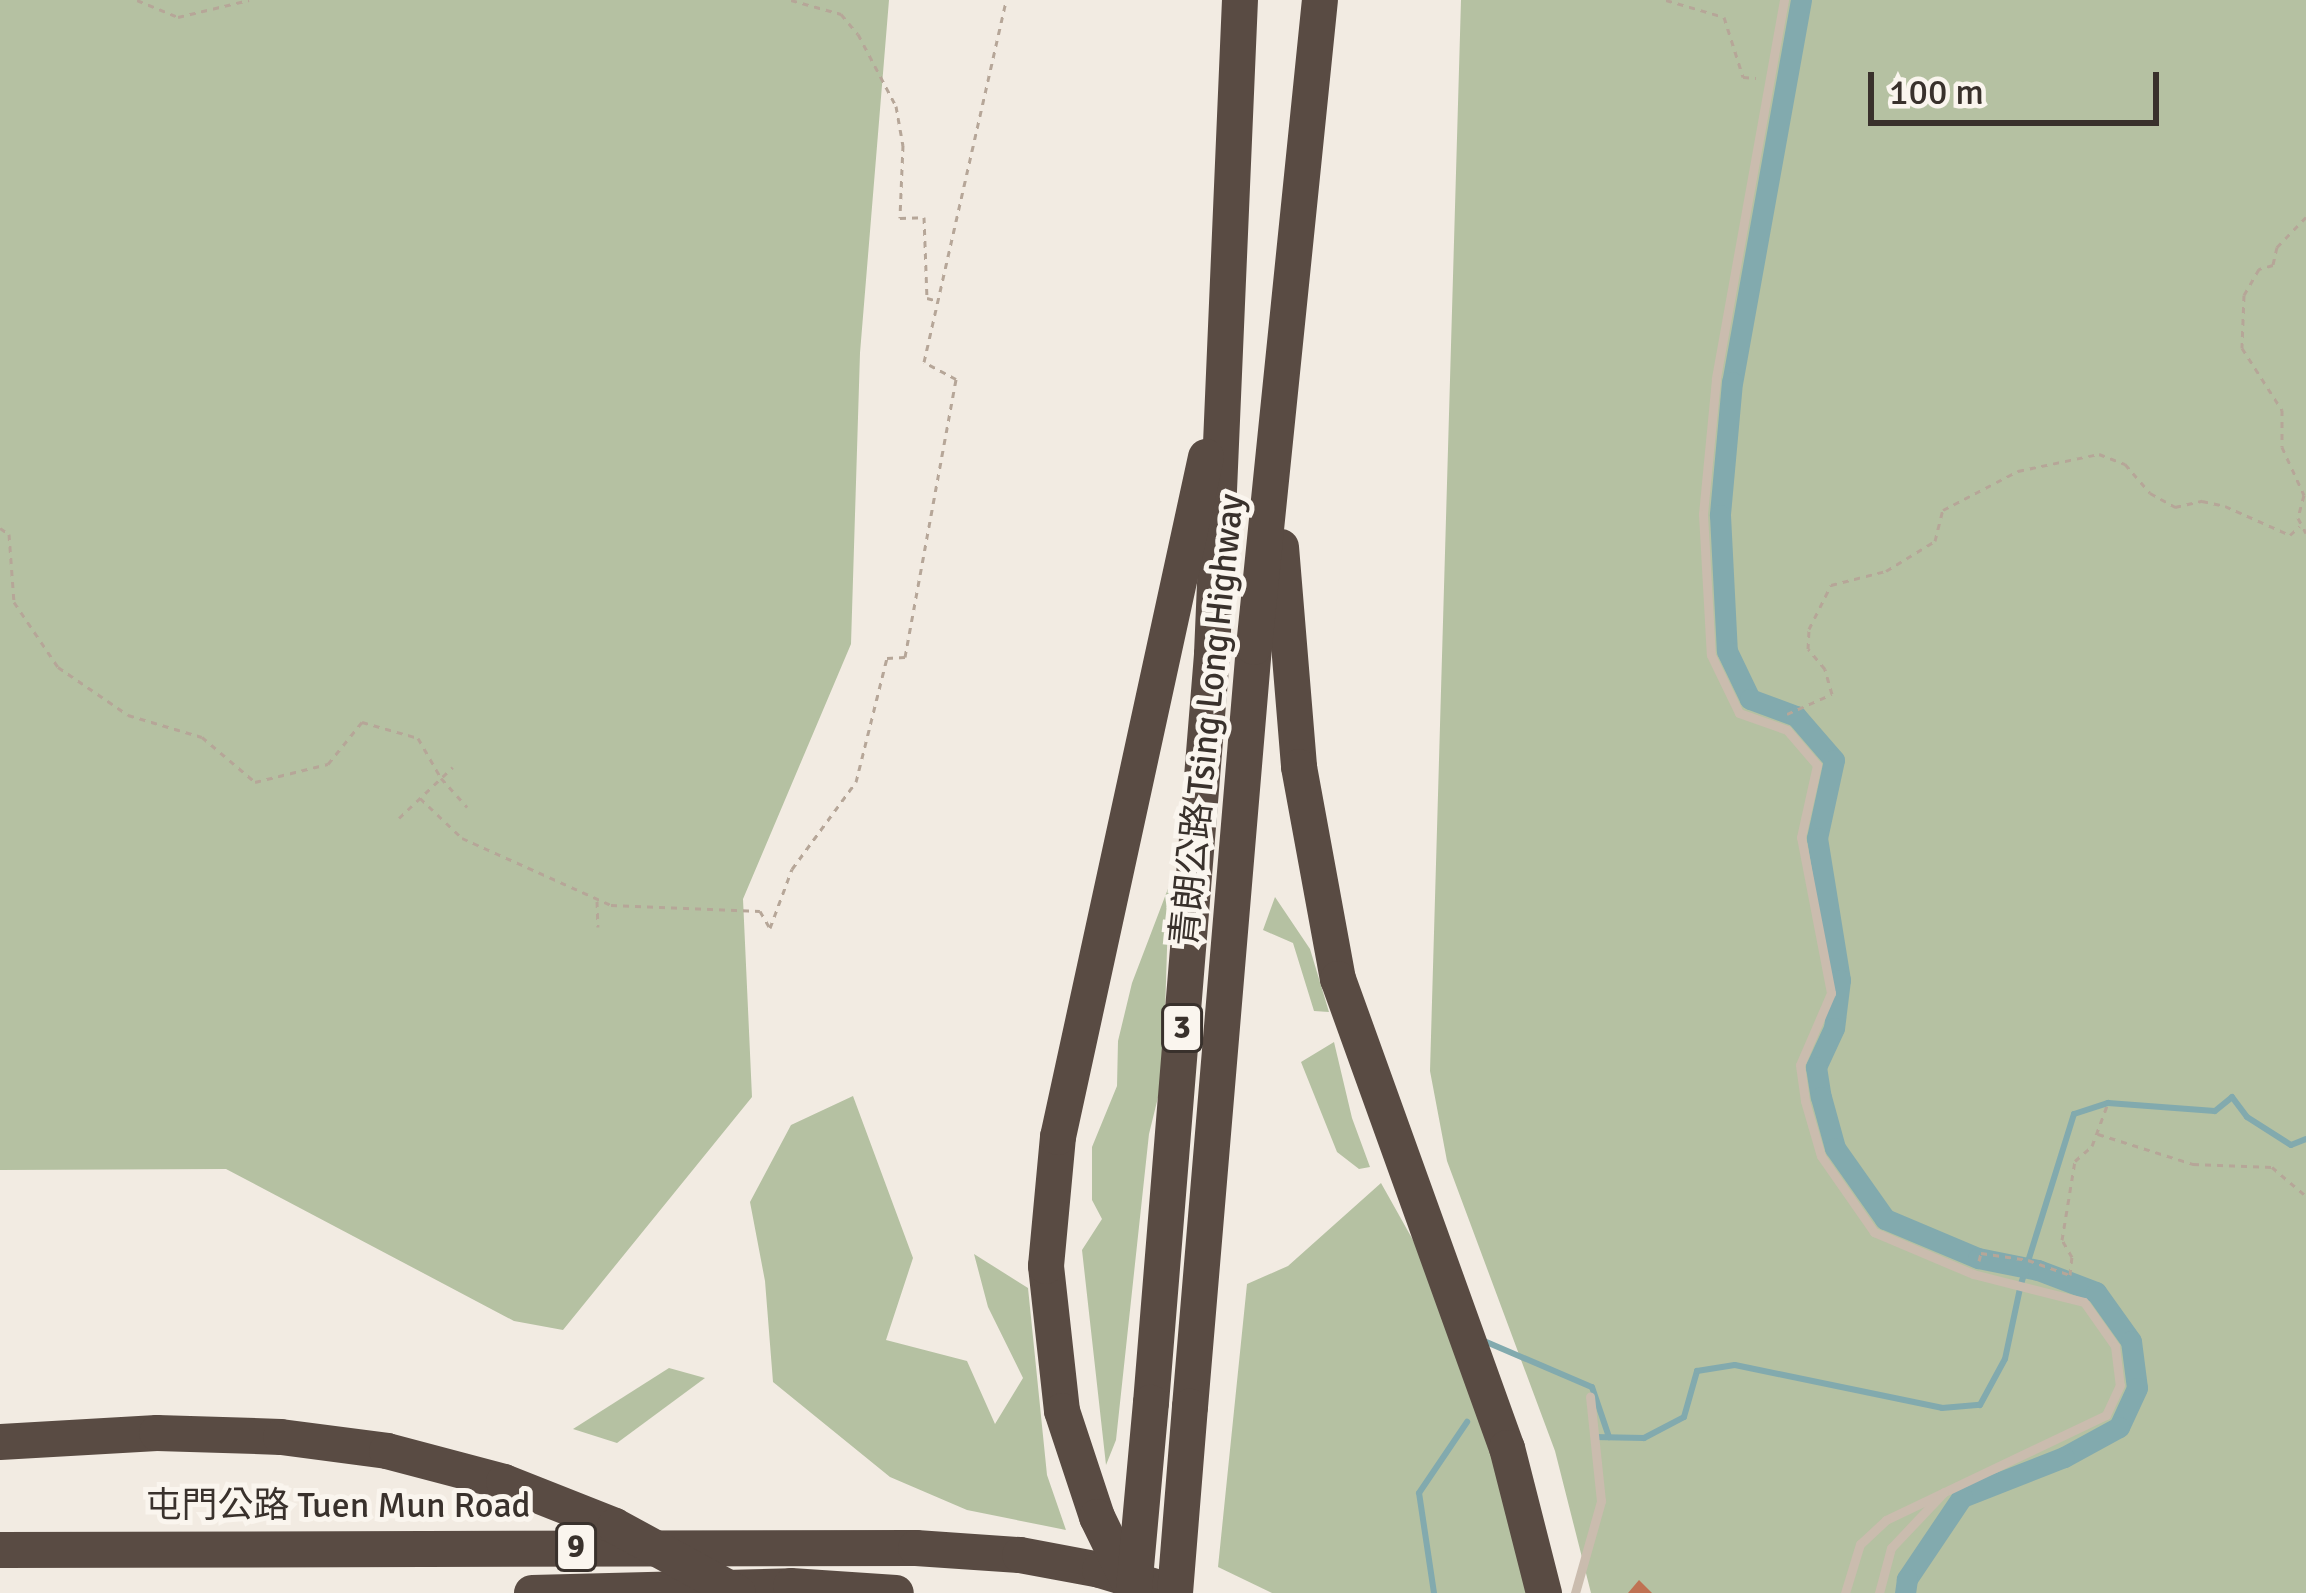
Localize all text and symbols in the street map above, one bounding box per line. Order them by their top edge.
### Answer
scale bar [1874,48,2165,122]
text: 100 m [1889,70,1984,115]
street label: 青朗公路 Tsing Long Highway [1163,492,1253,948]
road number: 3 [1161,1001,1203,1055]
street label: 屯門公路 Tuen Mun Road [145,1484,531,1528]
road number: 9 [555,1520,597,1574]

